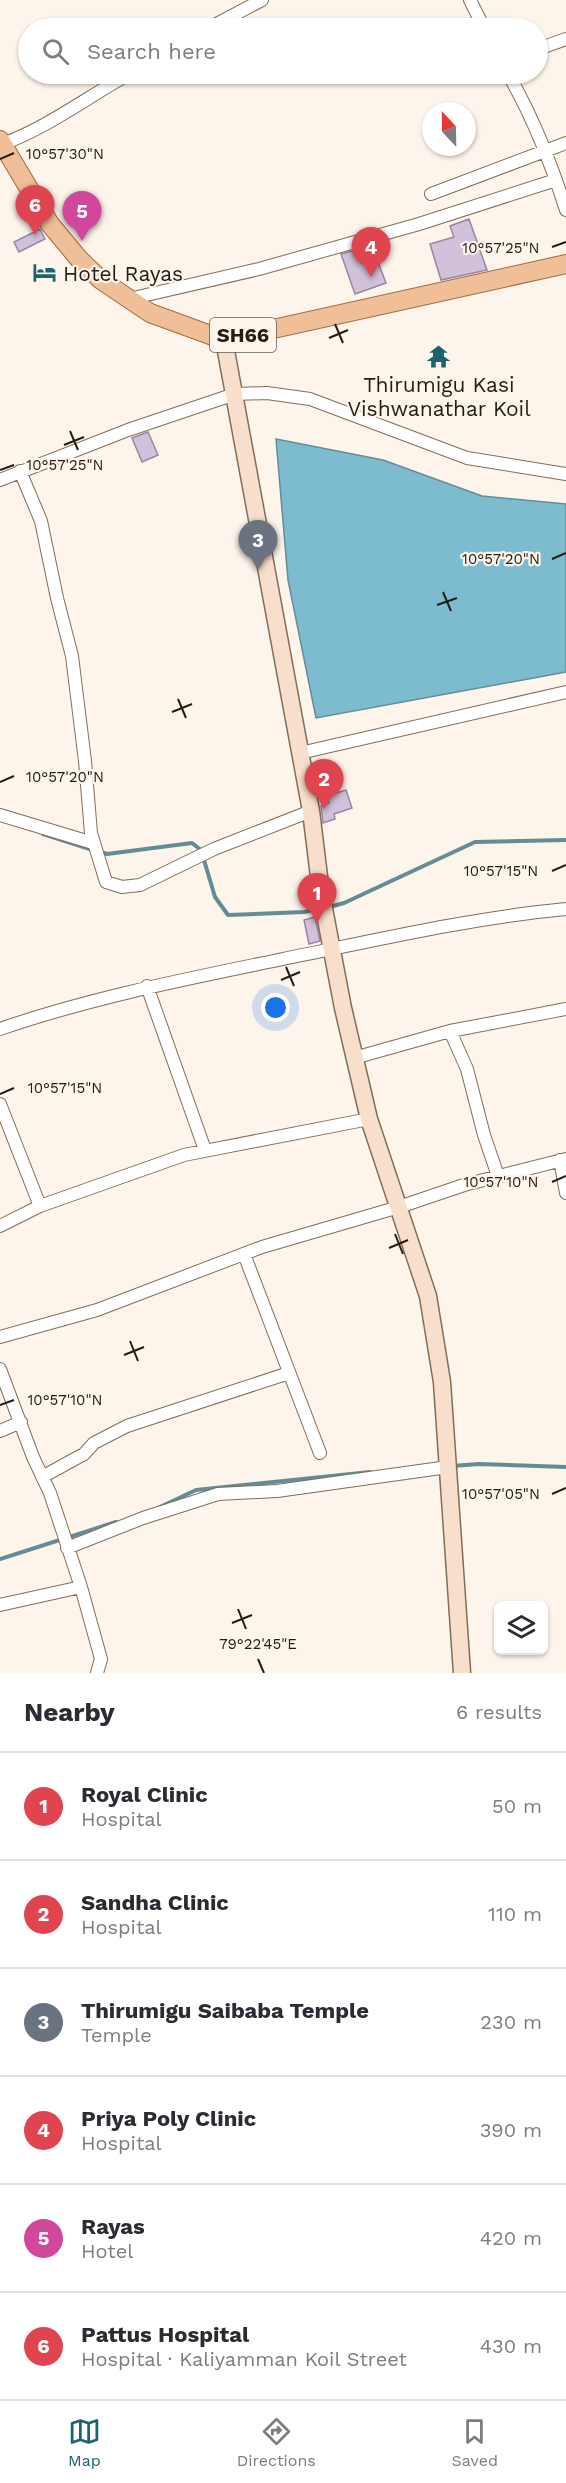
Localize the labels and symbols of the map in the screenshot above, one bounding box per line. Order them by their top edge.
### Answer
north arrow [422,102,476,156]
text: 10°57'30"N [26,145,104,163]
pin: 6 [15,186,54,235]
pin: 5 [62,192,101,241]
pin: 4 [352,228,391,277]
text: 10°57'25"N [462,239,540,257]
hotel icon: Hotel Rayas [32,260,58,286]
place label: Hotel Rayas [63,261,183,286]
road number: SH66 [210,318,276,352]
temple icon: Thirumigu Kasi Vishwanathar Koil [426,343,452,369]
place label: Thirumigu Kasi Vishwanathar Koil [347,372,531,421]
text: 10°57'25"N [26,456,104,474]
pin: 3 [238,520,278,570]
text: 10°57'20"N [462,550,540,568]
pin: 2 [304,760,344,809]
text: 10°57'20"N [26,768,104,786]
text: 10°57'15"N [464,862,538,880]
pin: 1 [298,874,336,923]
your location [261,993,290,1022]
text: 10°57'15"N [28,1079,102,1097]
text: 10°57'10"N [464,1173,538,1191]
text: 10°57'10"N [28,1391,102,1409]
text: 10°57'05"N [462,1485,540,1503]
text: 79°22'45"E [219,1635,297,1653]

